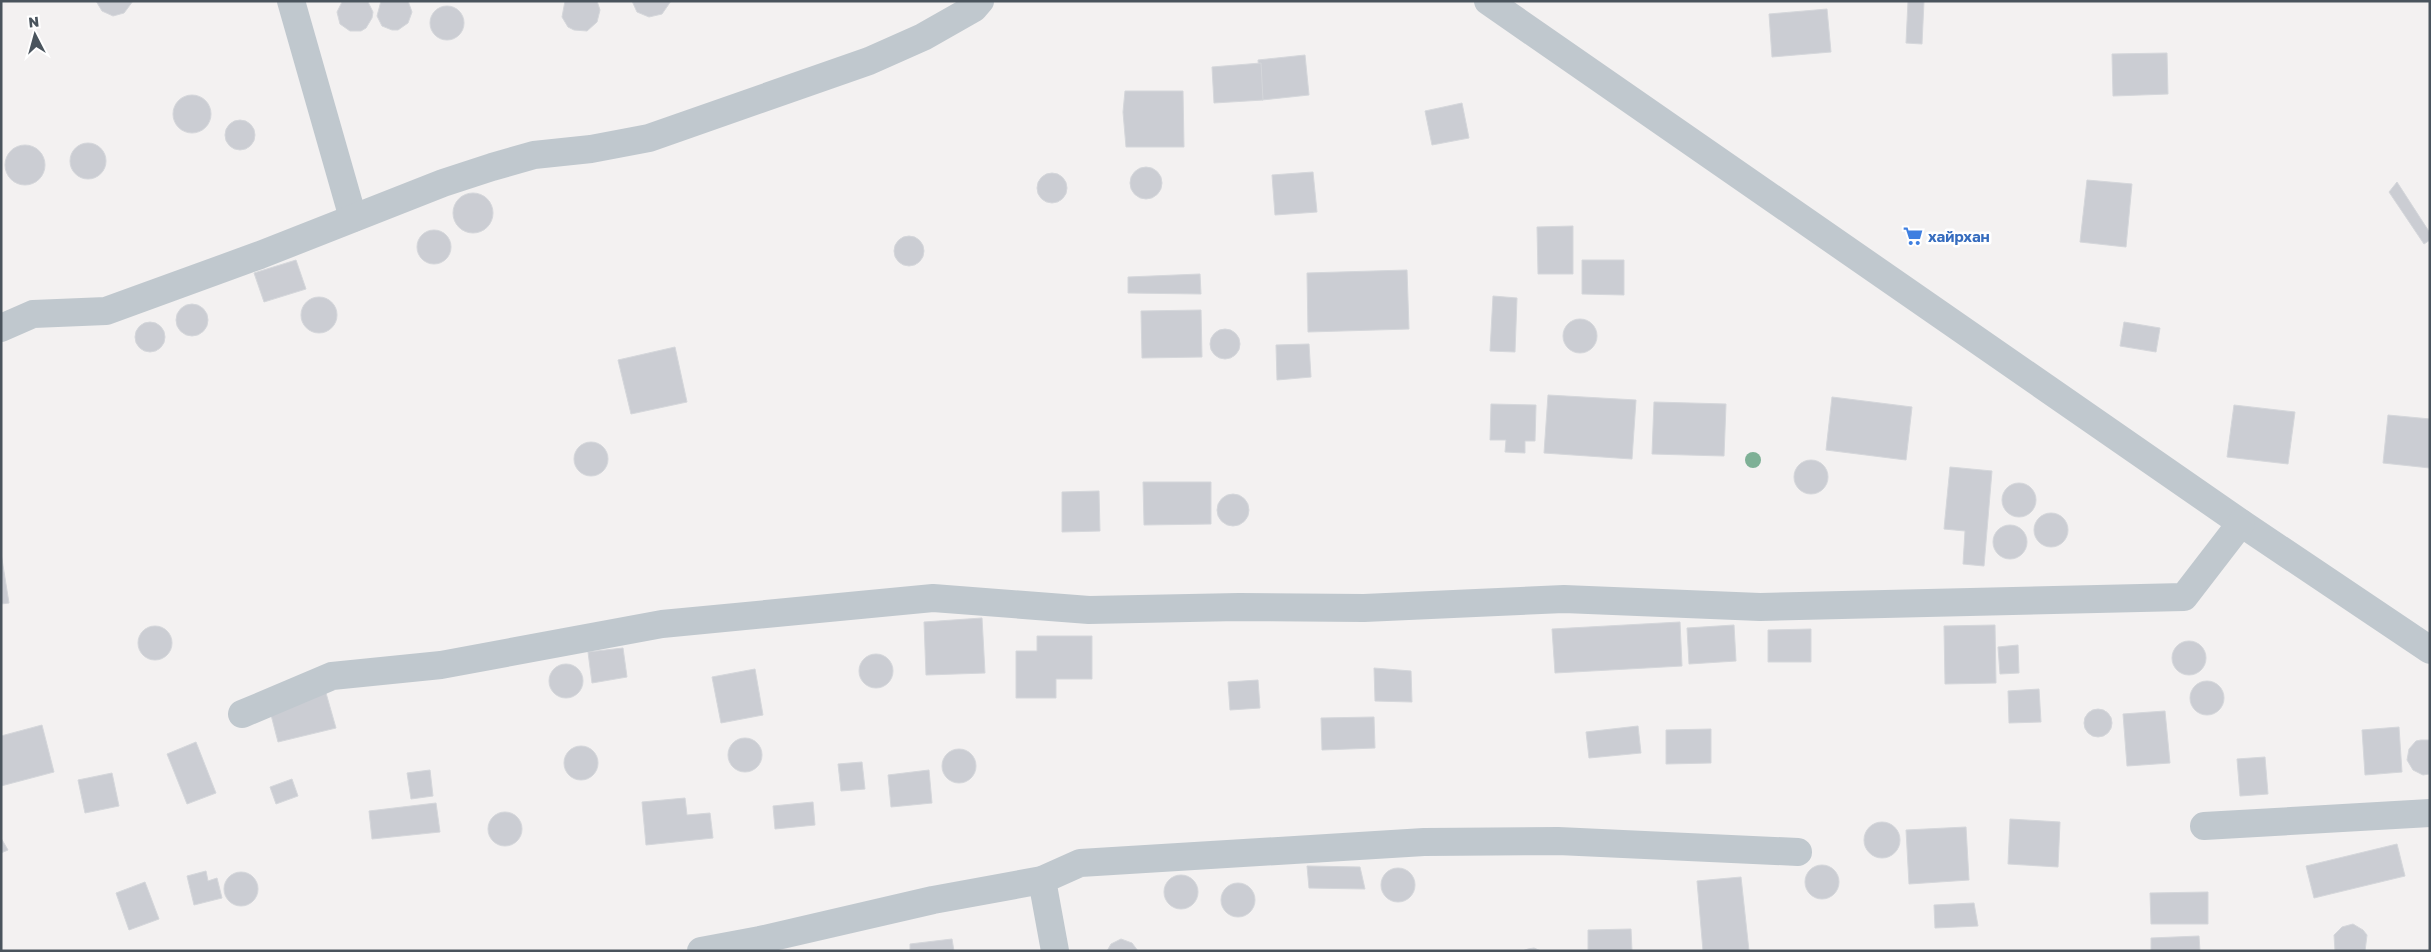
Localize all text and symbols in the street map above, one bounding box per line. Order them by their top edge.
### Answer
north arrow [10,10,60,60]
text: N [27,13,40,31]
supermarket icon: хайрхан [1902,225,1924,247]
place label: хайрхан [1928,227,1990,245]

